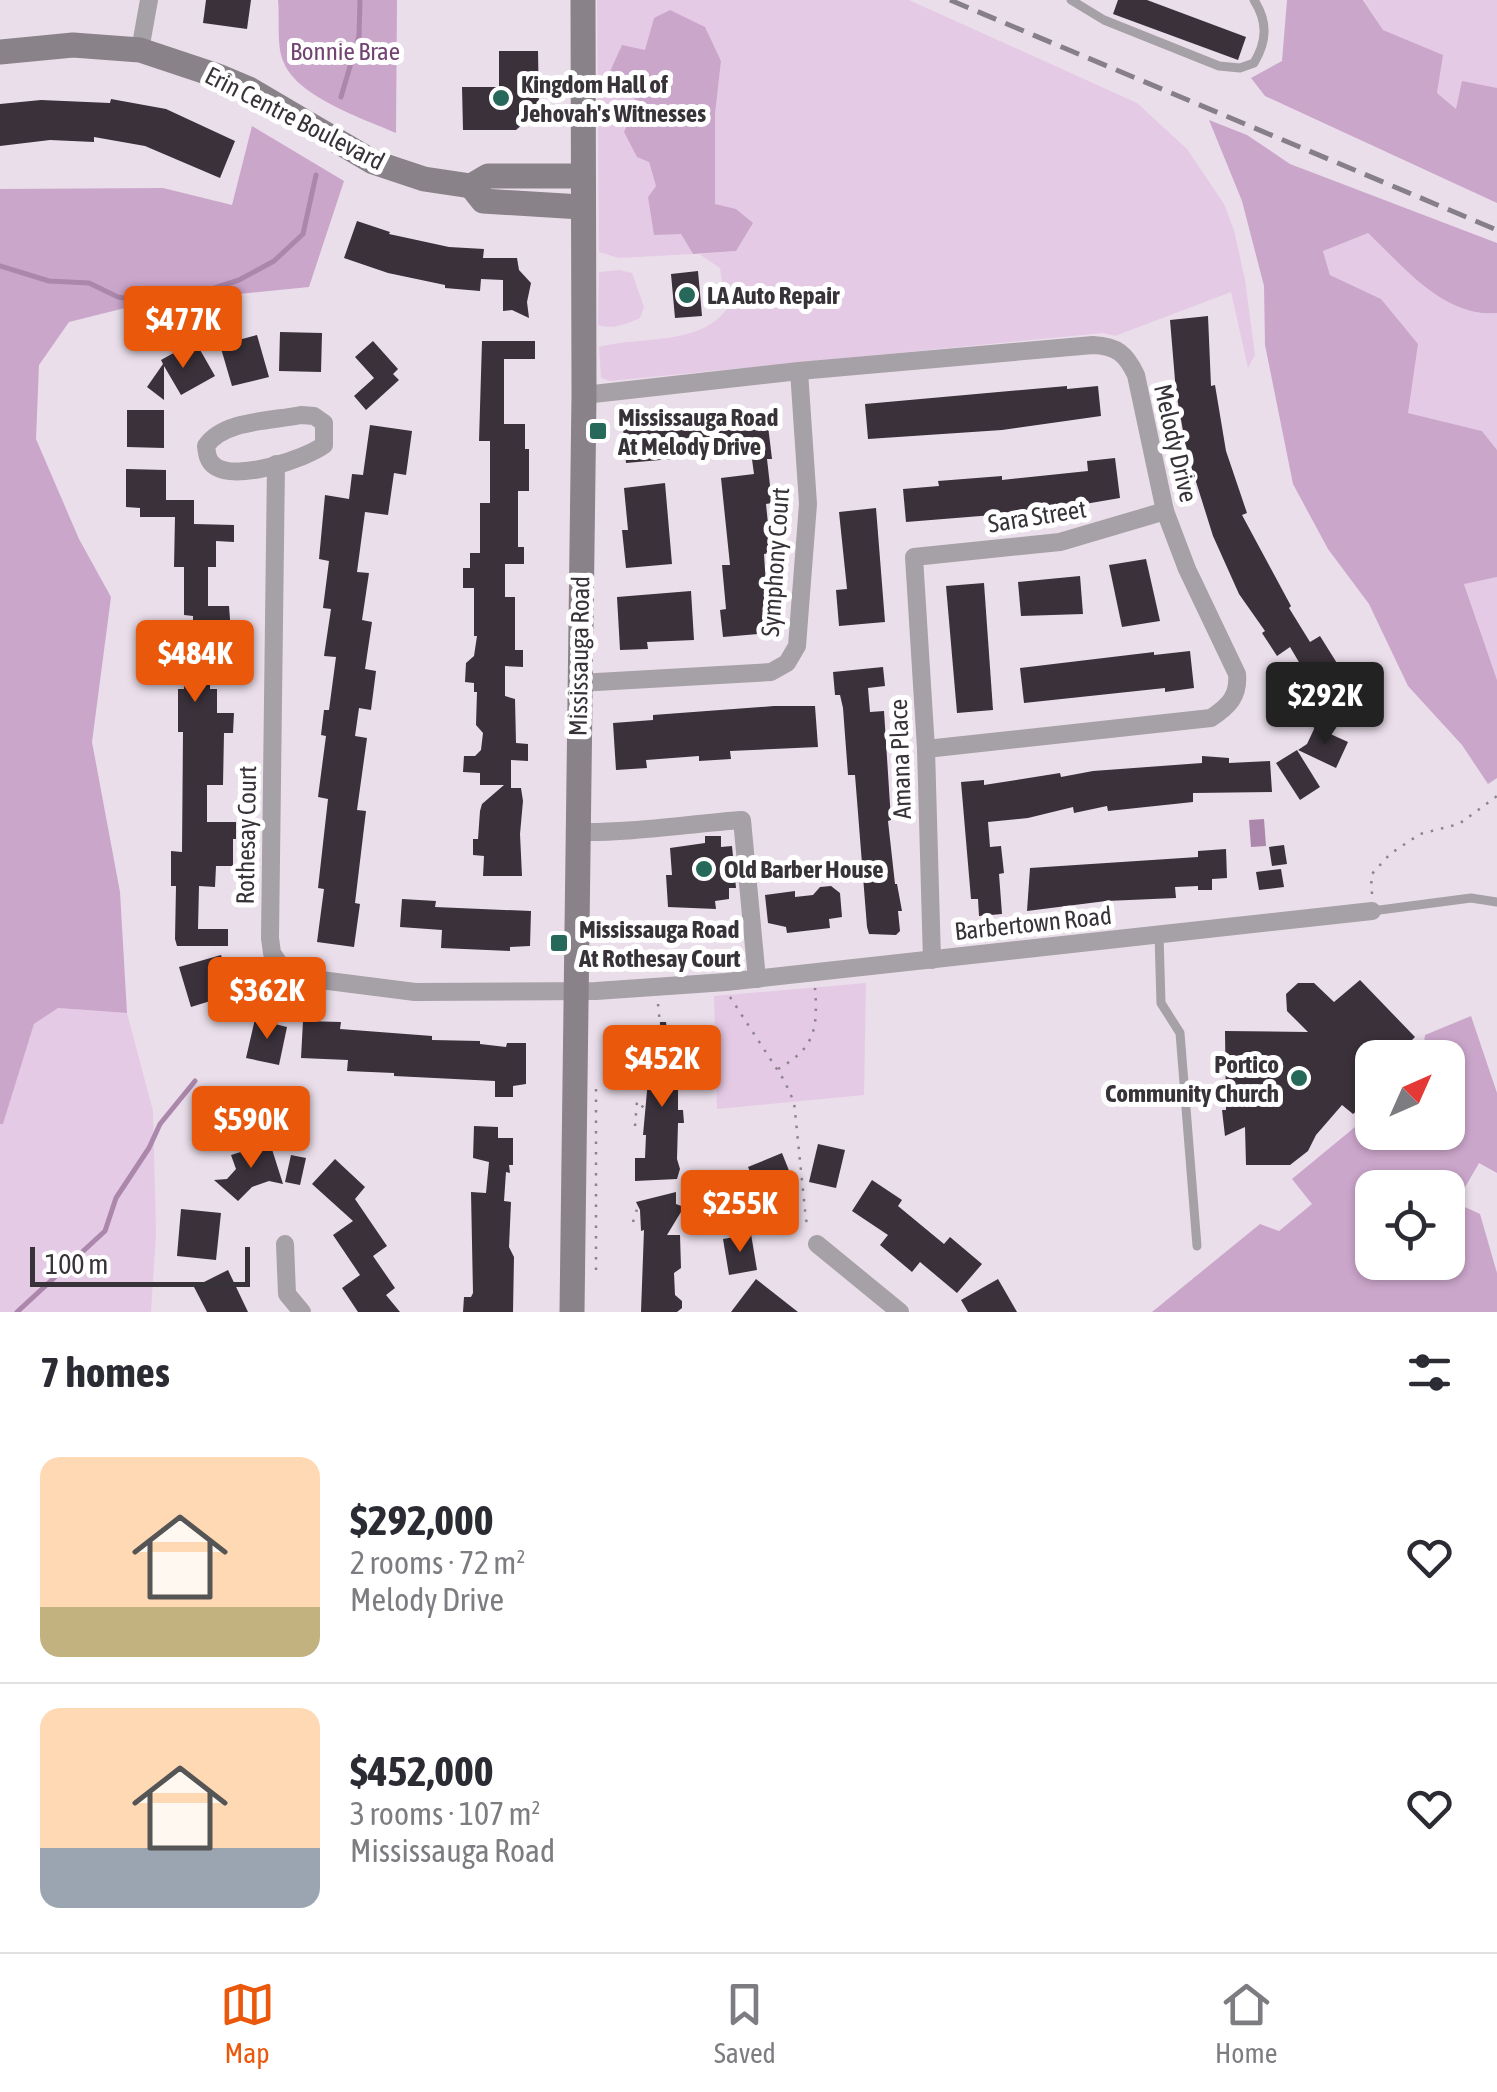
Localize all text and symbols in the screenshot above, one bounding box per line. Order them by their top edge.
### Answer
park label: Bonnie Brae [290,37,400,65]
street label: Erin Centre Boulevard [201,61,389,175]
place label: Kingdom Hall of Jehovah's Witnesses [520,70,706,127]
marker: Kingdom Hall of Jehovah's Witnesses [490,87,512,109]
place label: LA Auto Repair [707,281,840,309]
marker: LA Auto Repair [676,284,698,306]
pin: $477K [113,286,253,371]
text: $477K [146,300,220,337]
street label: Melody Drive [1149,381,1203,505]
place label: Mississauga Road At Melody Drive [617,403,778,460]
marker: Mississauga Road At Melody Drive [587,420,609,442]
street label: Symphony Court [756,486,794,638]
street label: Sara Street [986,494,1088,538]
street label: Mississauga Road [564,576,594,736]
pin: $484K [125,620,265,705]
text: $484K [158,634,232,671]
pin: $292K [1255,662,1395,747]
text: $292K [1288,676,1362,713]
street label: Amana Place [884,698,916,820]
street label: Rothesay Court [231,766,261,904]
place label: Old Barber House [724,855,884,883]
marker: Old Barber House [693,858,715,880]
street label: Barbertown Road [953,901,1113,945]
place label: Mississauga Road At Rothesay Court [578,915,741,972]
marker: Mississauga Road At Rothesay Court [548,932,570,954]
pin: $362K [197,957,337,1042]
text: $362K [230,971,304,1008]
pin: $452K [592,1025,732,1110]
text: $452K [625,1039,699,1076]
north arrow [1355,1040,1465,1150]
map controls [1355,1040,1465,1280]
place label: Portico Community Church [1105,1050,1279,1107]
marker: Portico Community Church [1288,1067,1310,1089]
pin: $590K [181,1086,321,1171]
text: $590K [214,1100,288,1137]
pin: $255K [670,1170,810,1255]
button: locate [1355,1170,1465,1280]
text: $255K [703,1184,777,1221]
scale bar [30,1242,250,1286]
text: 100 m [45,1248,108,1280]
icon: filters [1402,1345,1457,1400]
text: 7 homes [40,1348,170,1396]
text: $292,000 [350,1496,494,1544]
icon: home [120,1497,240,1617]
icon: heart [1402,1530,1457,1585]
text: 2 rooms · 72 m² [350,1544,525,1581]
text: Melody Drive [350,1581,504,1618]
text: $452,000 [350,1747,494,1795]
icon: home [120,1748,240,1868]
icon: heart [1402,1781,1457,1836]
text: 3 rooms · 107 m² [350,1795,540,1832]
text: Mississauga Road [350,1832,555,1869]
tab: Map [220,1977,275,2069]
tab: Saved [714,1977,776,2069]
tab: Home [1215,1977,1277,2069]

